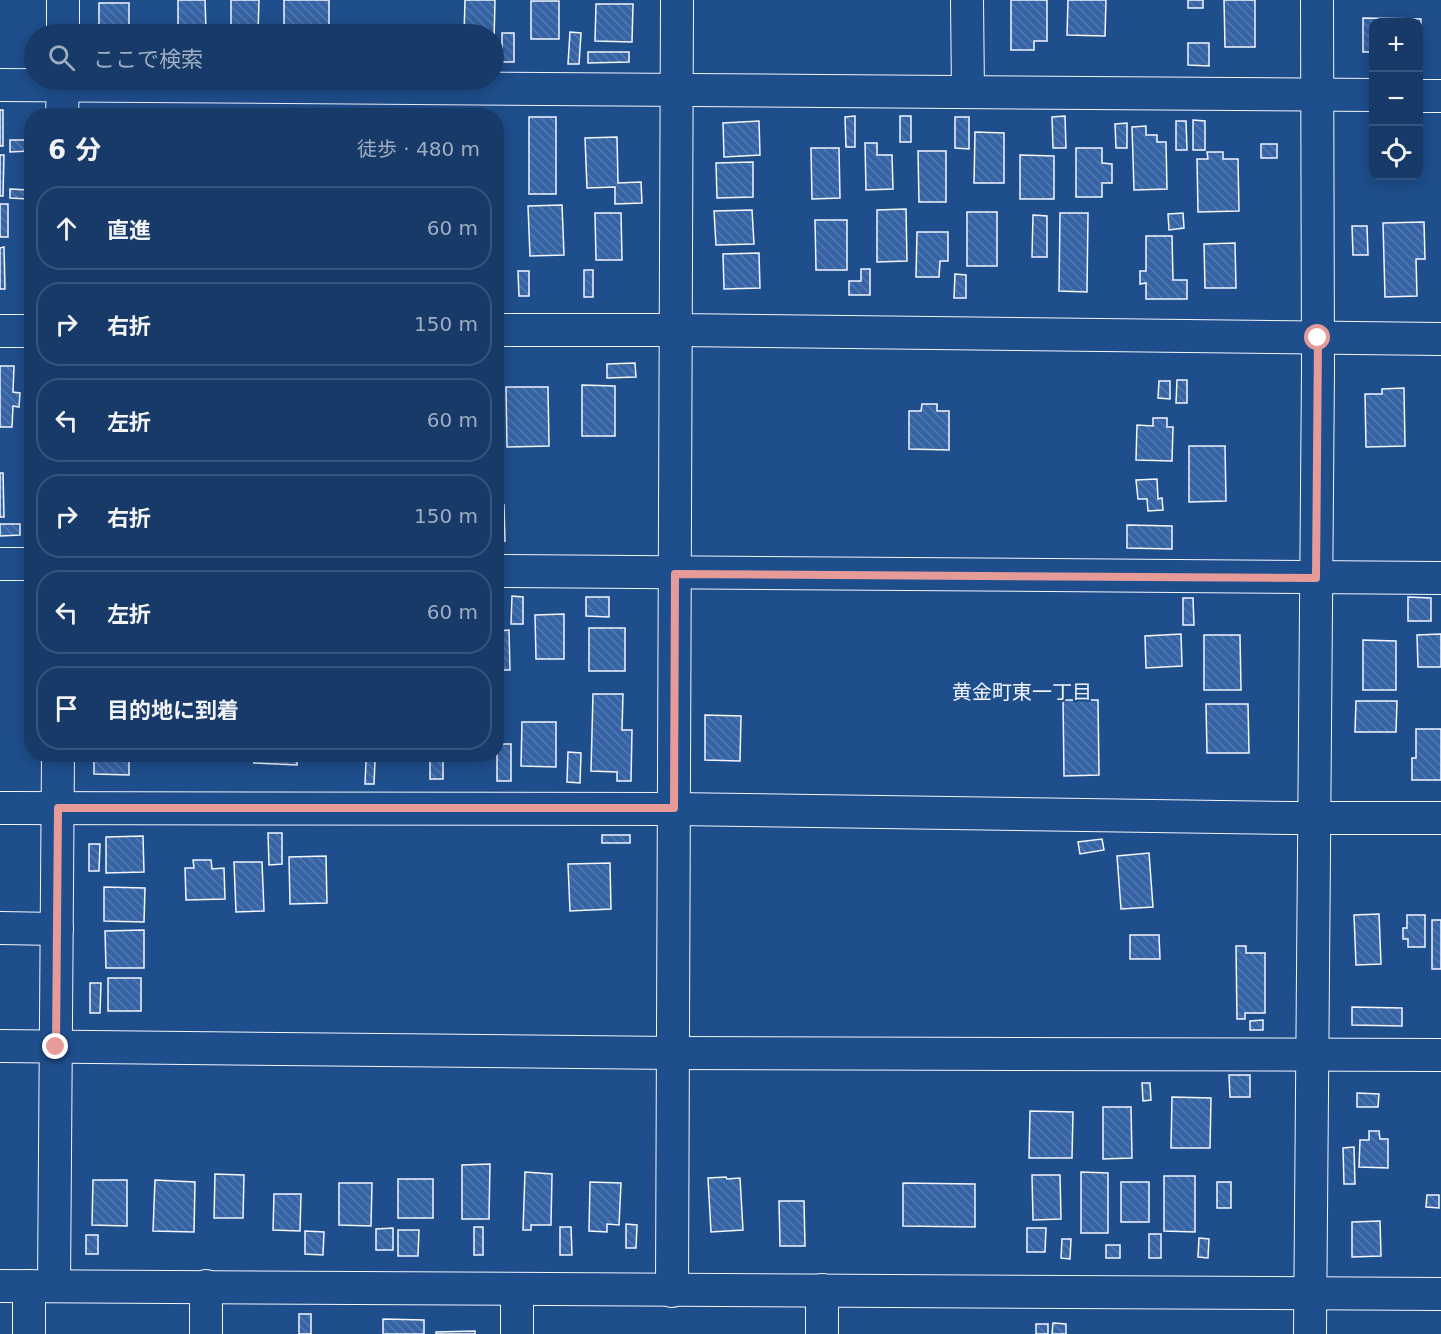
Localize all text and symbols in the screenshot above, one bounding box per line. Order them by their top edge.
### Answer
map controls [1369,18,1423,180]
button: + [1369,18,1423,72]
search box [24,24,504,90]
icon: search [45,41,78,74]
text: ここで検索 [93,47,203,72]
button: − [1369,72,1423,126]
button: locate [1369,126,1423,180]
text: 6 分 [48,135,101,165]
text: 徒歩 · 480 m [357,137,480,161]
icon: ahead [50,212,83,245]
text: 60 m [427,216,478,240]
text: 直進 [107,218,151,243]
icon: right [50,308,83,341]
text: 150 m [414,312,478,336]
text: 右折 [107,314,151,339]
route start [1304,324,1330,350]
icon: left [50,404,83,437]
text: 60 m [427,408,478,432]
text: 左折 [107,410,151,435]
icon: right [50,500,83,533]
text: 150 m [414,504,478,528]
text: 右折 [107,506,151,531]
icon: left [50,596,83,629]
text: 60 m [427,600,478,624]
text: 左折 [107,602,151,627]
district label: 黄金町東一丁目 [952,680,1092,704]
icon: arrive [50,692,83,725]
text: 目的地に到着 [107,698,239,723]
route end [42,1033,68,1059]

